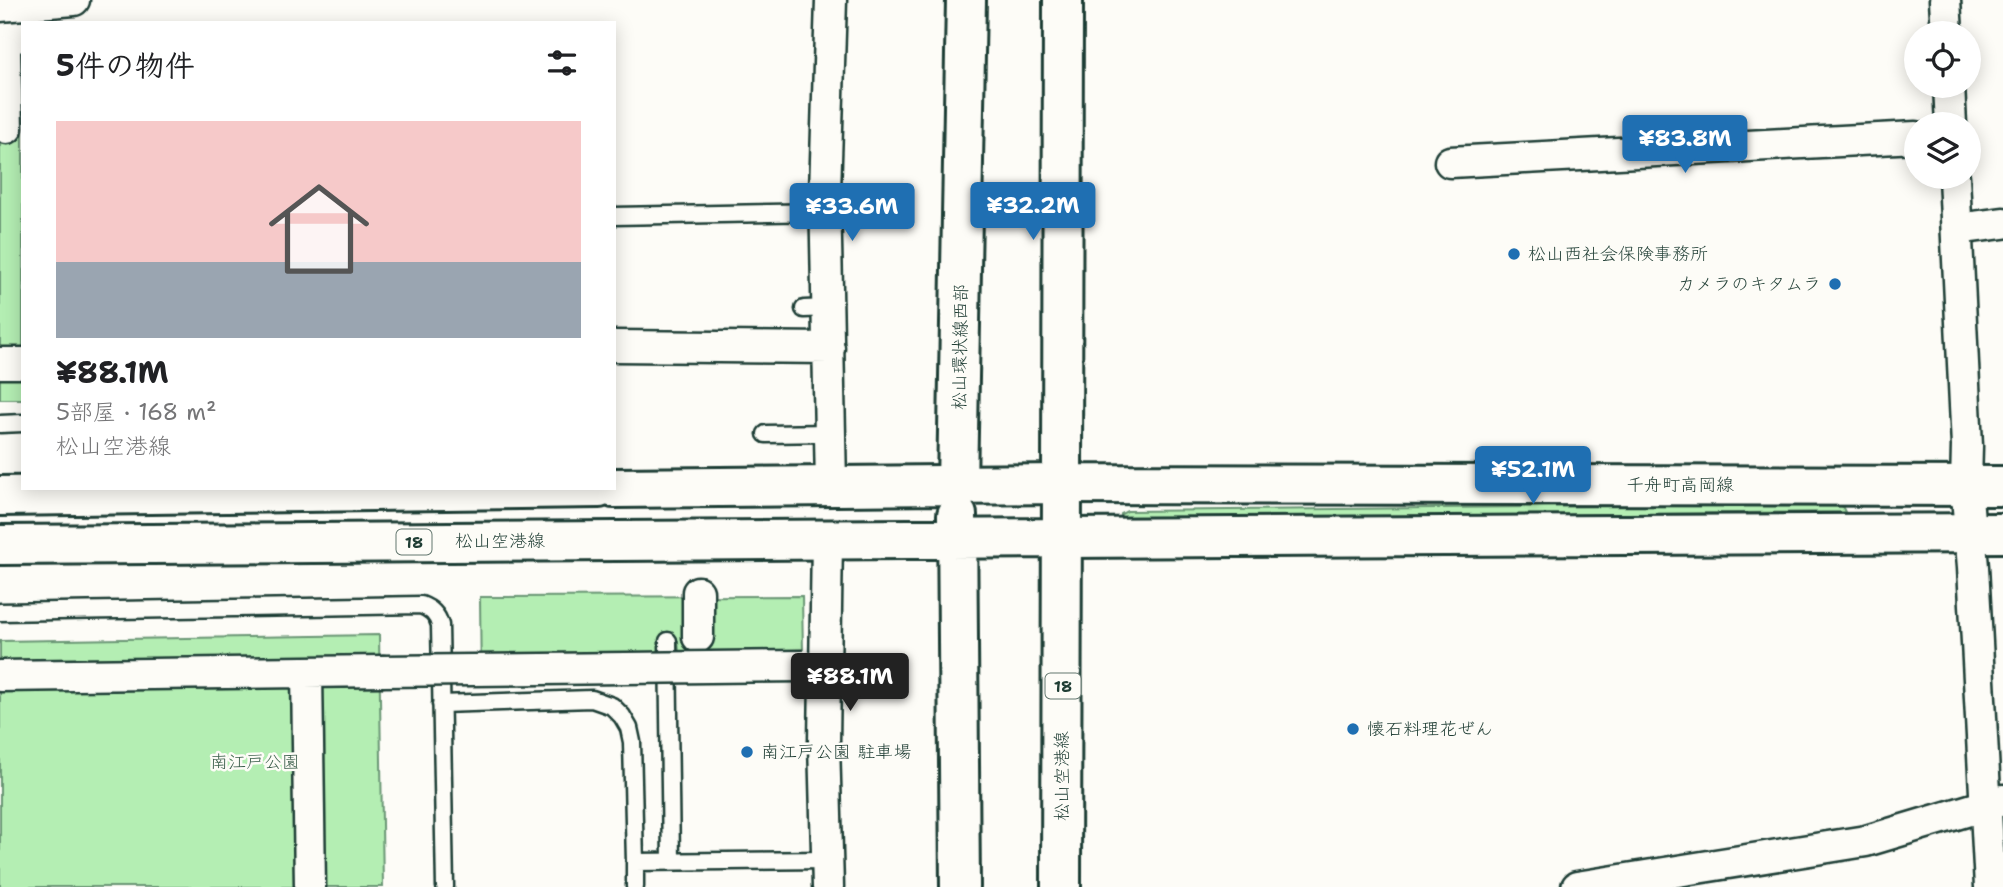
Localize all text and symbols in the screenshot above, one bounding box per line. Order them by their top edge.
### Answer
map controls [1904,21,1981,189]
button: locate [1904,21,1981,98]
icon: filters [543,44,581,82]
text: 5件の物件 [56,45,195,86]
button: layers [1904,112,1981,189]
pin: ¥83.8M [1628,116,1742,175]
text: ¥83.8M [1638,123,1732,153]
icon: home [256,166,382,292]
pin: ¥32.2M [976,182,1090,242]
pin: ¥33.6M [795,184,909,243]
text: ¥32.2M [986,190,1080,220]
text: ¥33.6M [806,191,898,221]
place label: 松山西社会保険事務所 [1528,242,1708,266]
marker: 松山西社会保険事務所 [1506,246,1522,262]
place label: カメラのキタムラ [1677,272,1821,296]
marker: カメラのキタムラ [1827,276,1843,292]
street label: 松山環状線西部 [947,284,973,410]
text: ¥88.1M [56,352,169,393]
text: 5部屋 · 168 m² [56,397,217,427]
text: 松山空港線 [56,431,171,461]
pin: ¥52.1M [1476,447,1590,506]
text: ¥52.1M [1491,454,1575,484]
street label: 千舟町高岡線 [1626,473,1734,497]
street label: 松山空港線 [455,529,545,553]
road number: 18 [396,530,432,554]
pin: ¥88.1M [793,654,907,713]
text: ¥88.1M [807,661,893,691]
road number: 18 [1046,674,1080,698]
place label: 懐石料理花ぜん [1367,717,1493,741]
marker: 懐石料理花ぜん [1345,721,1361,737]
street label: 松山空港線 [1050,731,1074,821]
place label: 南江戸公園 駐車場 [761,740,911,764]
marker: 南江戸公園 駐車場 [739,744,755,760]
park label: 南江戸公園 [210,750,300,774]

